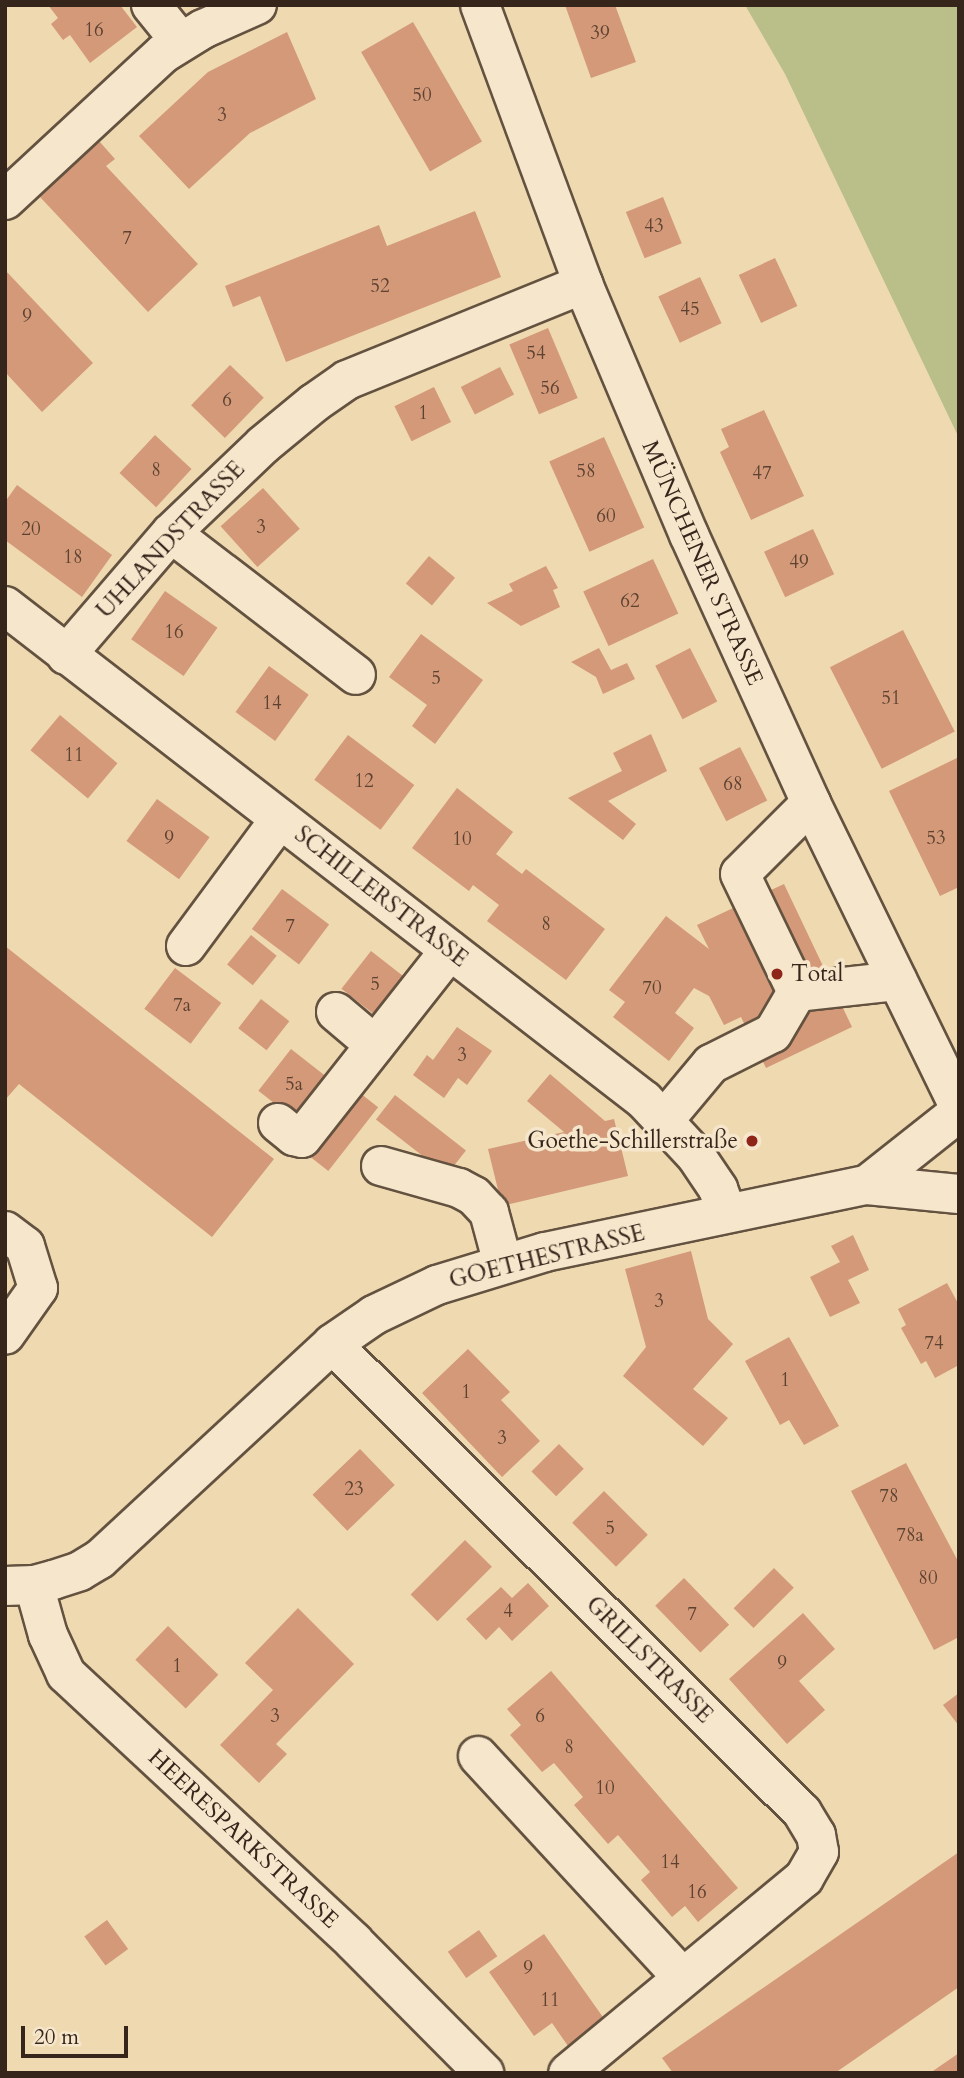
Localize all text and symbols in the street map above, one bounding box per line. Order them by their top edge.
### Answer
house number: 16 [84,20,104,42]
house number: 39 [590,23,610,45]
house number: 50 [412,85,432,107]
house number: 3 [217,105,227,127]
house number: 43 [644,216,664,238]
house number: 7 [122,228,132,250]
house number: 52 [370,276,390,298]
house number: 45 [680,299,700,321]
house number: 9 [22,306,32,328]
house number: 54 [526,343,546,365]
house number: 56 [540,378,560,400]
house number: 6 [222,390,232,412]
house number: 1 [418,403,428,425]
street label: MÜNCHENER STRASSE [636,436,768,690]
street label: UHLANDSTRASSE [91,456,251,624]
house number: 8 [151,460,161,482]
house number: 58 [576,461,596,483]
house number: 47 [752,463,772,485]
house number: 60 [596,506,616,528]
house number: 3 [256,517,266,539]
house number: 20 [21,519,41,541]
house number: 18 [63,547,83,569]
house number: 49 [789,552,809,574]
house number: 62 [620,591,640,613]
house number: 16 [164,622,184,644]
house number: 5 [431,668,441,690]
house number: 51 [881,688,901,710]
house number: 14 [262,693,282,715]
house number: 11 [64,745,84,767]
house number: 12 [354,771,374,793]
house number: 68 [723,774,743,796]
street label: SCHILLERSTRASSE [289,821,473,973]
house number: 9 [164,828,174,850]
house number: 53 [926,828,946,850]
house number: 10 [452,829,472,851]
house number: 8 [541,914,551,936]
house number: 7 [285,916,295,938]
place label: Total [791,960,843,988]
marker: Total [769,966,785,982]
house number: 5 [370,974,380,996]
house number: 70 [642,978,662,1000]
house number: 7a [173,995,191,1017]
house number: 3 [457,1045,467,1067]
house number: 5a [285,1074,303,1096]
place label: Goethe-Schillerstraße [527,1127,738,1155]
marker: Goethe-Schillerstraße [744,1133,760,1149]
street label: GOETHESTRASSE [446,1219,648,1295]
house number: 3 [654,1291,664,1313]
house number: 74 [924,1333,944,1355]
house number: 1 [780,1370,790,1392]
house number: 1 [461,1382,471,1404]
house number: 3 [497,1428,507,1450]
house number: 23 [344,1479,364,1501]
house number: 78 [879,1486,899,1508]
house number: 5 [605,1518,615,1540]
house number: 78a [896,1525,924,1547]
house number: 80 [918,1568,938,1590]
street label: GRILLSTRASSE [580,1591,718,1729]
house number: 4 [503,1601,513,1623]
house number: 7 [687,1604,697,1626]
house number: 9 [777,1653,787,1675]
house number: 1 [172,1656,182,1678]
house number: 3 [270,1706,280,1728]
house number: 6 [535,1706,545,1728]
house number: 8 [564,1737,574,1759]
street label: HEERESPARKSTRASSE [142,1744,344,1934]
house number: 10 [595,1778,615,1800]
house number: 14 [660,1852,680,1874]
house number: 16 [687,1882,707,1904]
house number: 9 [523,1958,533,1980]
house number: 11 [540,1990,560,2012]
scale bar [24,2011,131,2056]
text: 20 m [34,2023,79,2052]

